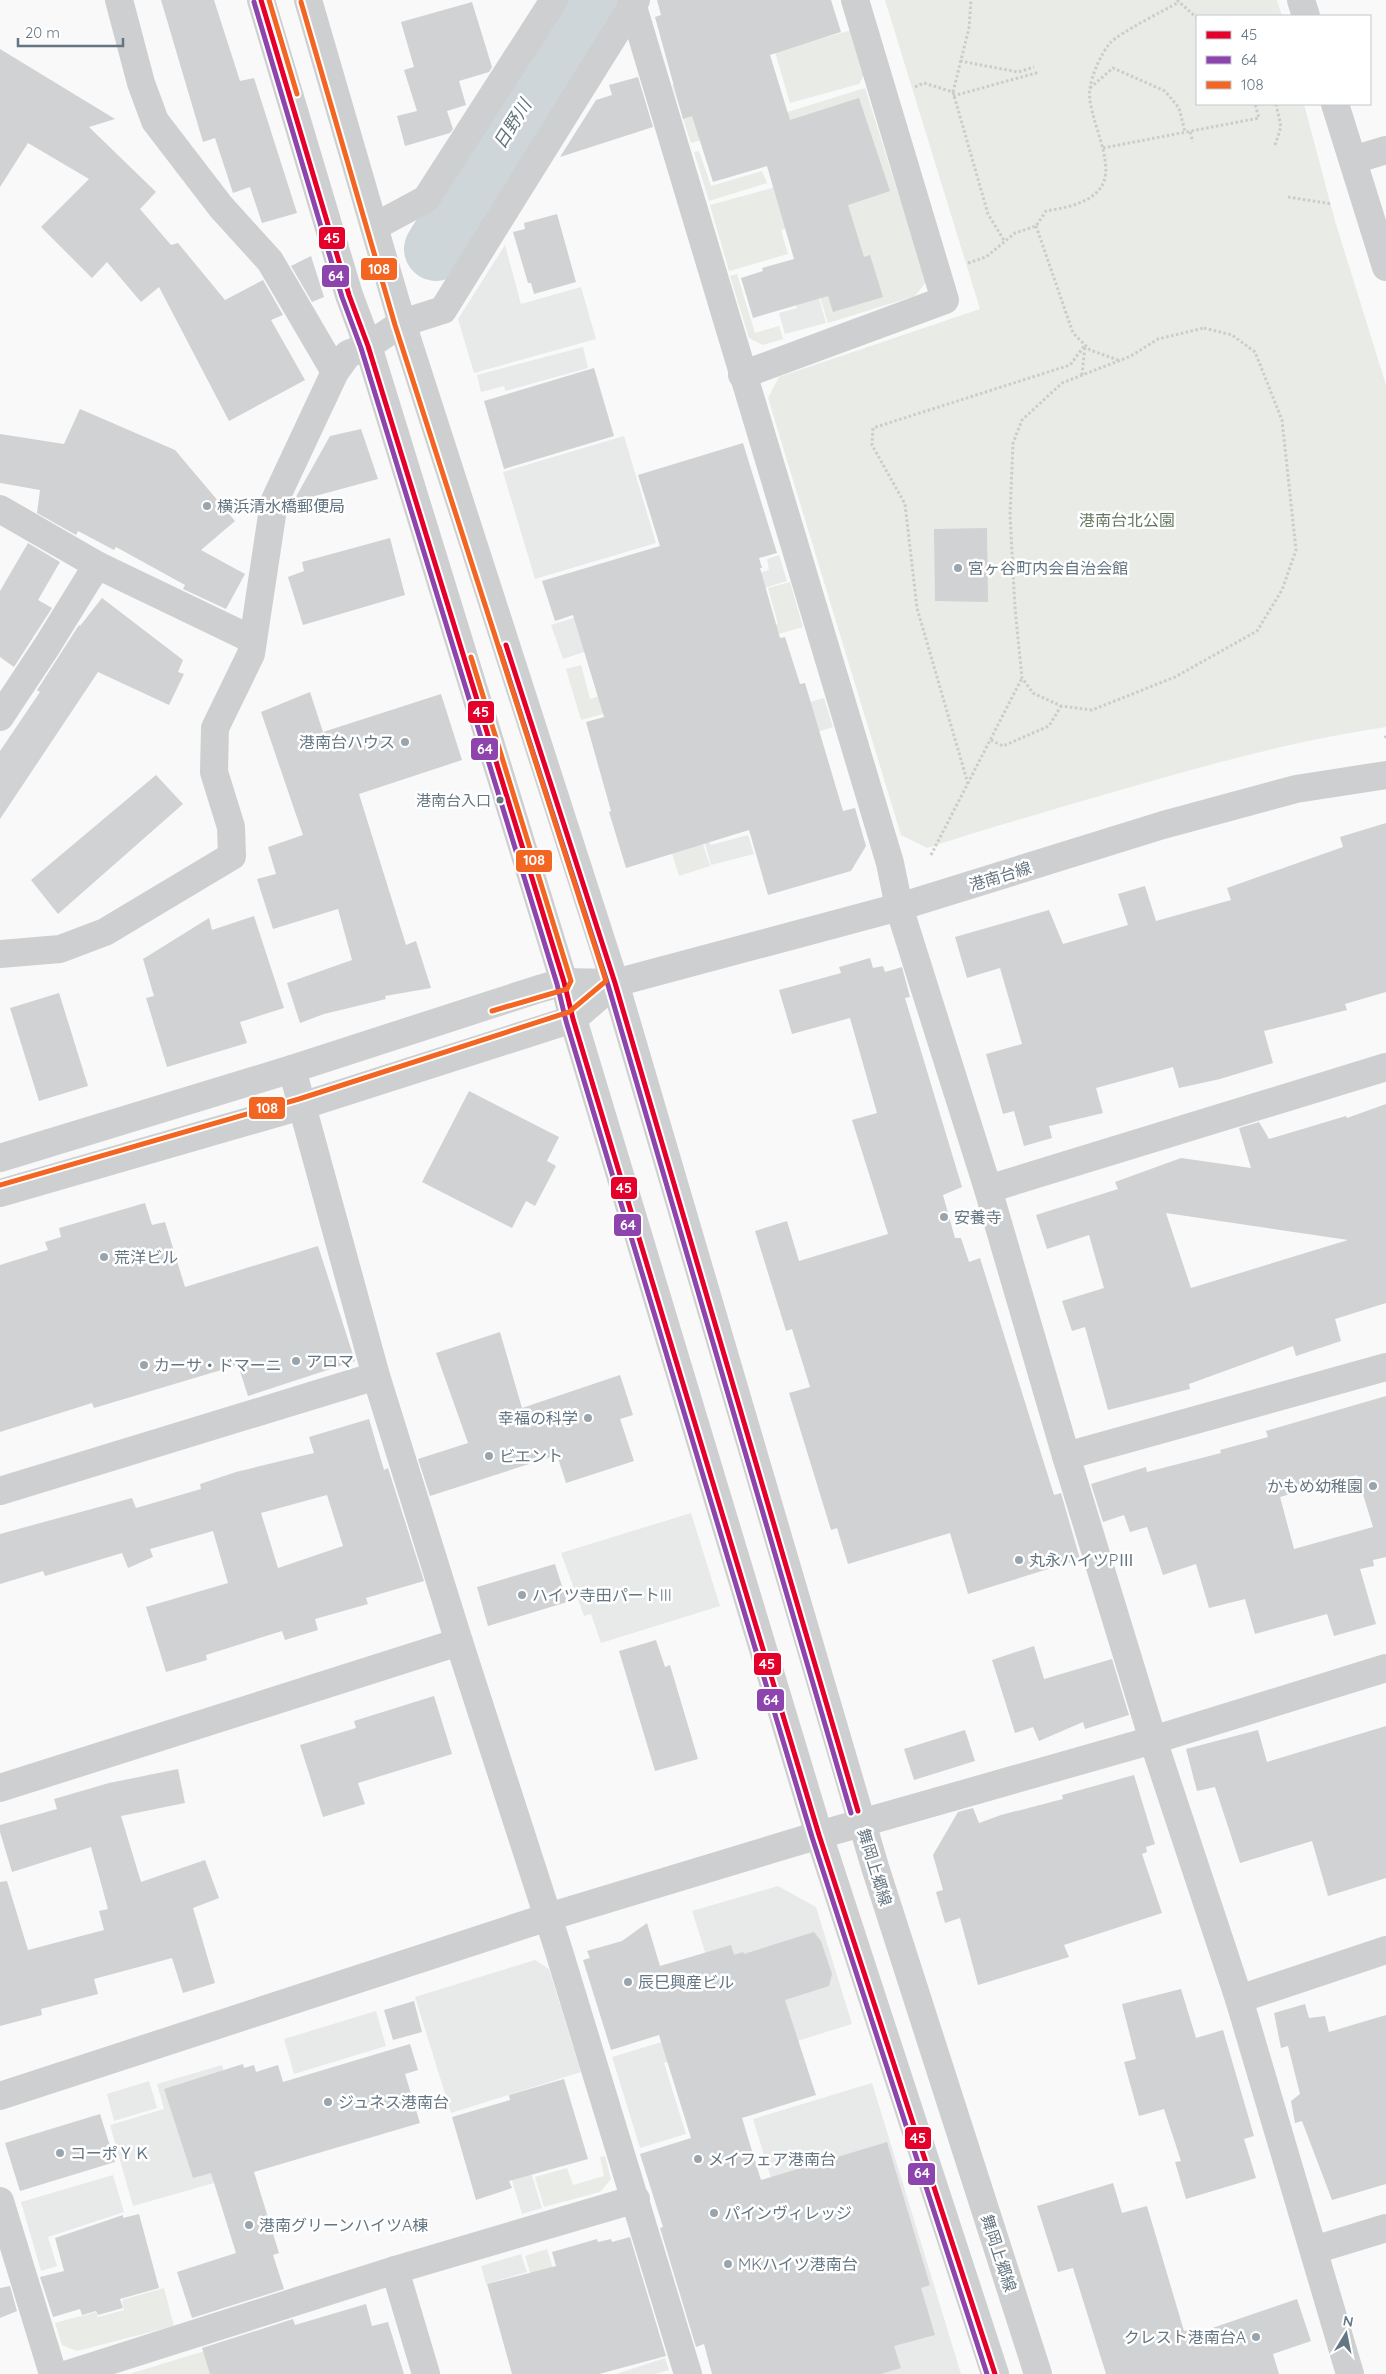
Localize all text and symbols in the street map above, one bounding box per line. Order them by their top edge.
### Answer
scale bar [18,15,122,47]
legend [1196,15,1371,105]
text: 20 m [25,23,60,42]
text: 45 [1241,25,1257,44]
text: 64 [1241,50,1257,69]
text: 108 [1241,75,1264,94]
water label: 日野川 [488,93,537,153]
line badge: 45 [318,226,346,250]
text: 45 [324,229,340,247]
line badge: 108 [360,257,398,281]
text: 108 [368,260,390,278]
line badge: 64 [321,264,350,288]
text: 64 [328,267,344,285]
place label: 横浜清水橋郵便局 [217,496,345,516]
marker: 横浜清水橋郵便局 [201,500,213,512]
park label: 港南台北公園 [1079,510,1175,530]
place label: 宮ヶ谷町内会自治会館 [968,558,1128,578]
marker: 宮ヶ谷町内会自治会館 [952,562,964,574]
line badge: 45 [467,700,495,724]
text: 45 [473,703,489,721]
place label: 港南台ハウス [299,732,395,752]
marker: 港南台ハウス [399,736,411,748]
line badge: 64 [470,737,499,761]
text: 64 [477,740,493,758]
place label: 港南台入口 [416,791,491,810]
marker: 港南台入口 [495,795,505,805]
line badge: 108 [515,849,553,873]
text: 108 [523,851,545,869]
street label: 港南台線 [966,857,1034,895]
line badge: 108 [248,1096,286,1120]
text: 108 [256,1099,278,1117]
line badge: 45 [610,1176,638,1200]
text: 45 [616,1179,632,1197]
place label: 安養寺 [954,1207,1002,1227]
marker: 安養寺 [938,1211,950,1223]
line badge: 64 [613,1213,642,1237]
text: 64 [620,1216,636,1234]
place label: 荒洋ビル [114,1247,178,1267]
marker: 荒洋ビル [98,1251,110,1263]
place label: アロマ [306,1351,354,1371]
place label: カーサ・ドマーニ [154,1355,282,1375]
marker: アロマ [290,1355,302,1367]
marker: カーサ・ドマーニ [138,1359,150,1371]
place label: 幸福の科学 [498,1408,578,1428]
marker: 幸福の科学 [582,1412,594,1424]
place label: ビエント [499,1446,563,1466]
marker: ビエント [483,1450,495,1462]
place label: かもめ幼稚園 [1267,1476,1363,1496]
marker: かもめ幼稚園 [1367,1480,1379,1492]
place label: 丸永ハイツPⅢ [1029,1550,1134,1570]
marker: 丸永ハイツPⅢ [1013,1554,1025,1566]
place label: ハイツ寺田パートIII [532,1585,672,1605]
marker: ハイツ寺田パートIII [516,1589,528,1601]
line badge: 45 [753,1652,782,1676]
text: 45 [759,1655,775,1673]
line badge: 64 [756,1688,785,1712]
text: 64 [763,1691,779,1709]
street label: 舞岡上郷線 [854,1826,896,1908]
place label: 辰巳興産ビル [638,1972,734,1992]
marker: 辰巳興産ビル [622,1976,634,1988]
place label: ジュネス港南台 [338,2092,449,2112]
marker: ジュネス港南台 [322,2096,334,2108]
line badge: 45 [904,2126,932,2150]
text: 45 [910,2129,926,2147]
place label: コーポＹＫ [70,2143,150,2163]
marker: コーポＹＫ [54,2147,66,2159]
place label: メイフェア港南台 [708,2149,836,2169]
marker: メイフェア港南台 [692,2153,704,2165]
line badge: 64 [907,2162,936,2186]
text: 64 [914,2164,930,2182]
place label: パインヴィレッジ [724,2203,852,2223]
marker: パインヴィレッジ [708,2207,720,2219]
street label: 舞岡上郷線 [977,2212,1021,2294]
place label: 港南グリーンハイツA棟 [259,2215,428,2235]
marker: 港南グリーンハイツA棟 [243,2219,255,2231]
place label: MKハイツ港南台 [738,2254,858,2274]
marker: MKハイツ港南台 [722,2258,734,2270]
north arrow [1321,2309,1371,2359]
text: N [1342,2311,1355,2331]
place label: クレスト港南台A [1124,2327,1246,2347]
marker: クレスト港南台A [1250,2331,1262,2343]

